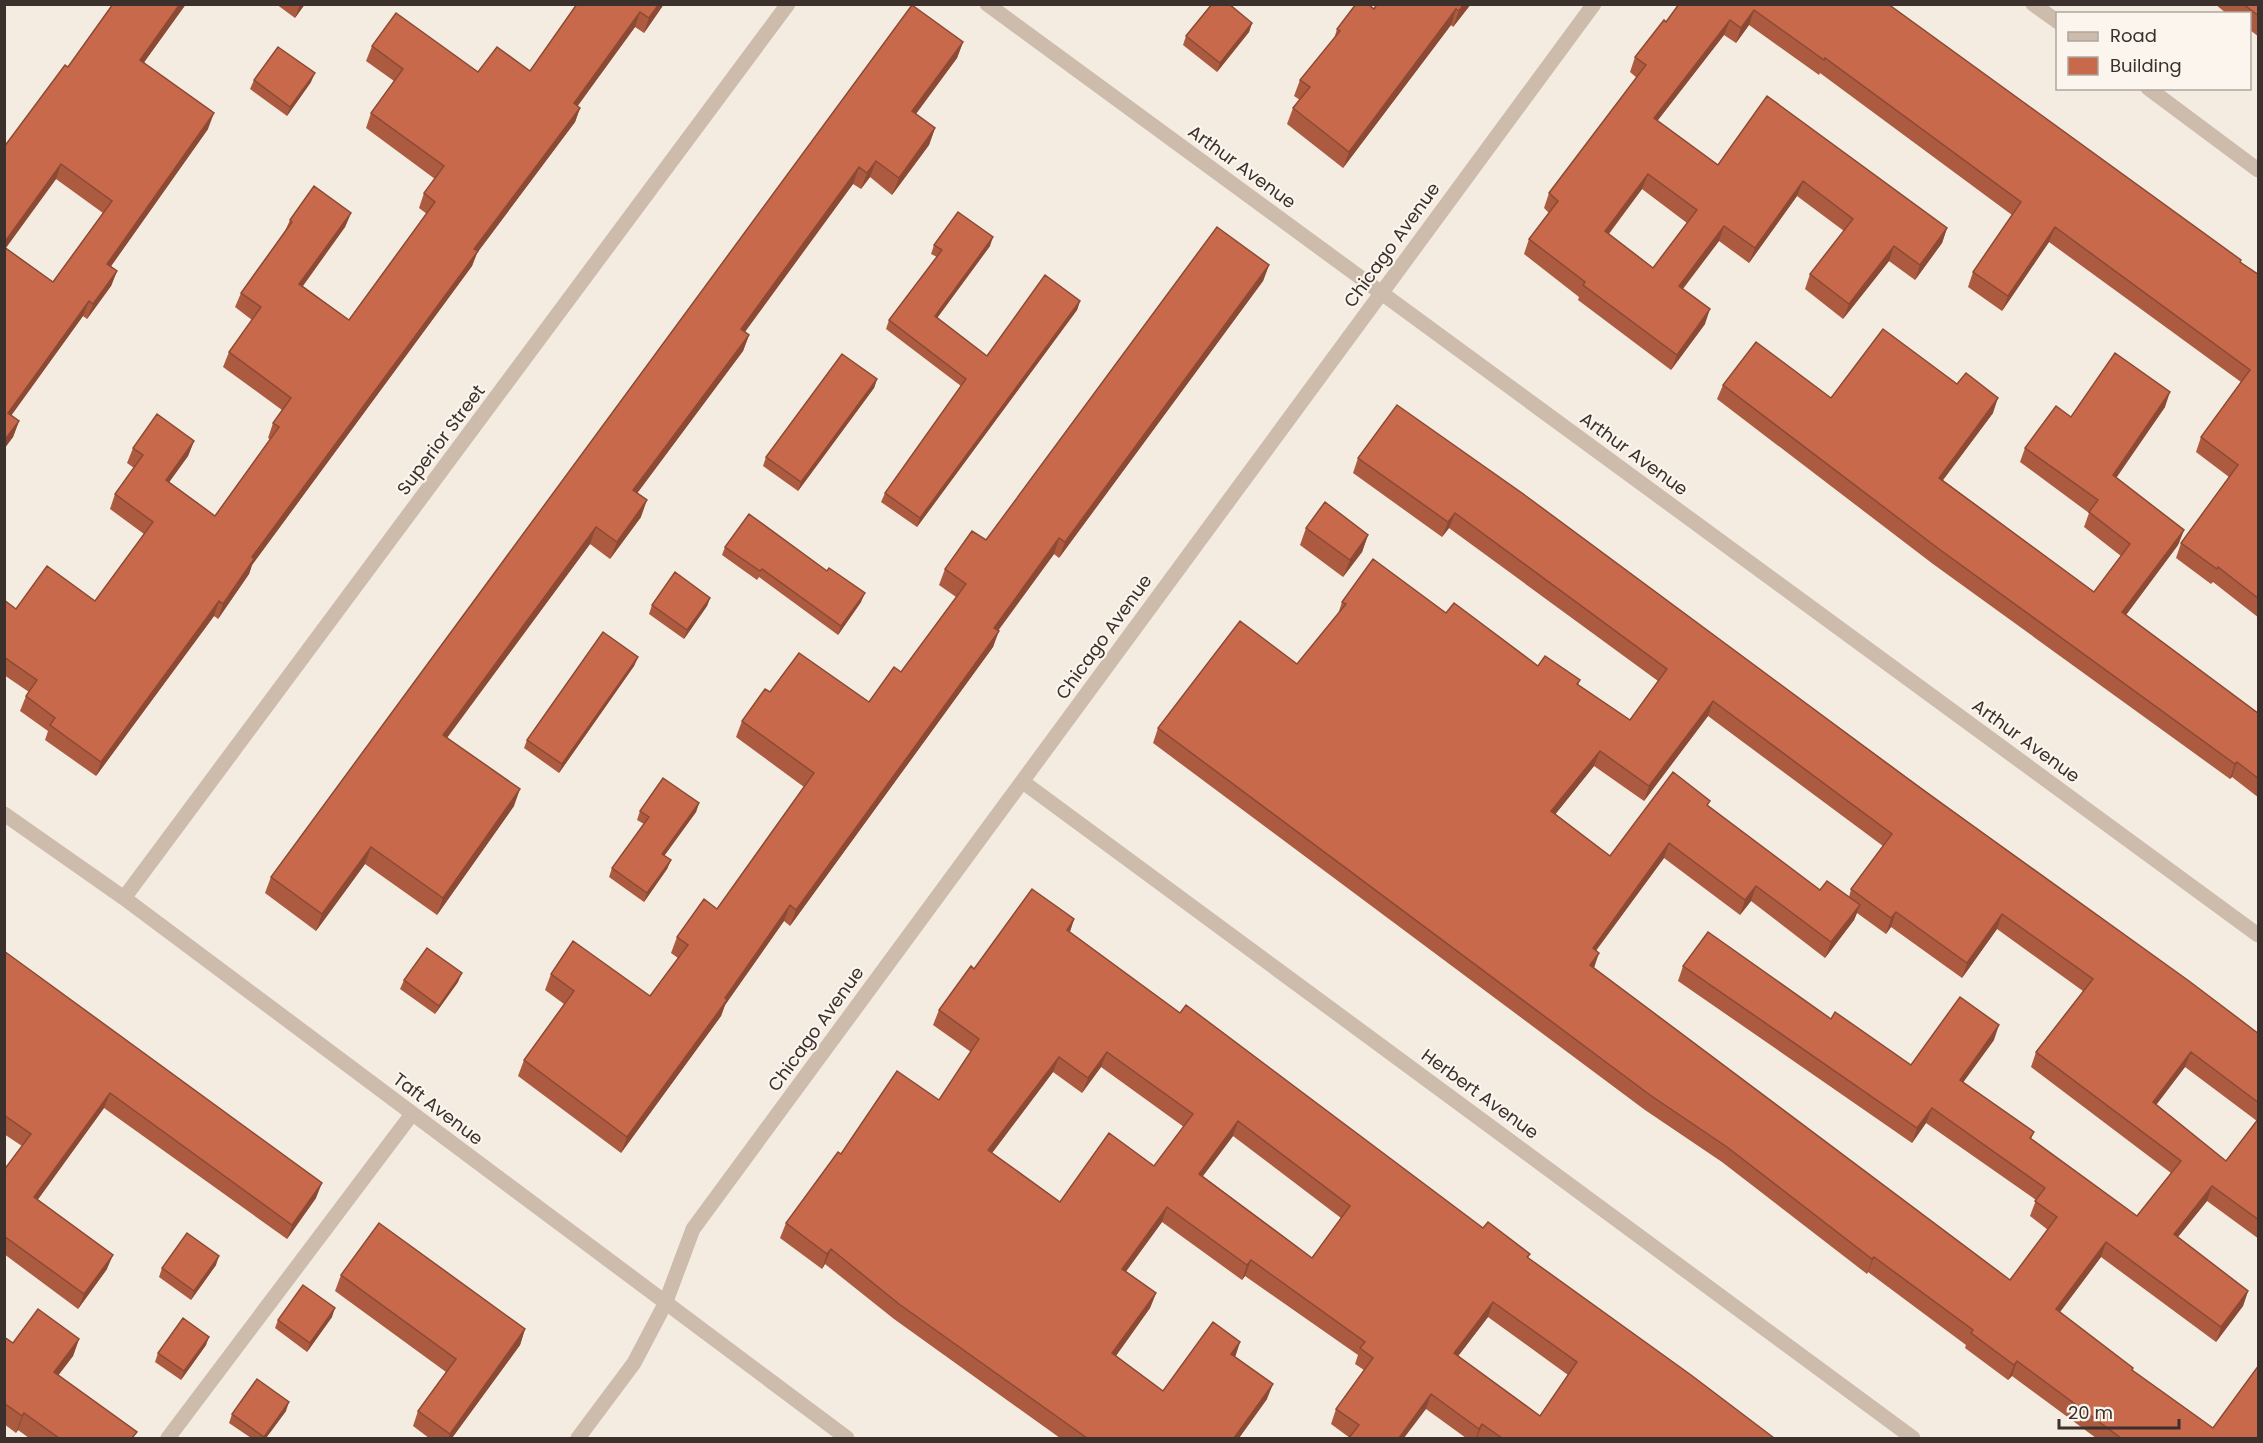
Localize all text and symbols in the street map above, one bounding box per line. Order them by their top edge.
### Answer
legend [2056,12,2251,90]
text: Road [2110,23,2157,48]
text: Building [2110,53,2182,78]
street label: Arthur Avenue [1183,119,1301,214]
street label: Chicago Avenue [1338,177,1446,312]
street label: Superior Street [391,379,490,500]
street label: Arthur Avenue [1575,406,1693,501]
street label: Chicago Avenue [1050,569,1158,704]
street label: Arthur Avenue [1967,693,2085,788]
street label: Chicago Avenue [762,961,870,1096]
street label: Herbert Avenue [1417,1043,1544,1145]
street label: Taft Avenue [388,1066,488,1151]
scale bar [2059,1392,2179,1430]
text: 20 m [2068,1400,2113,1425]

